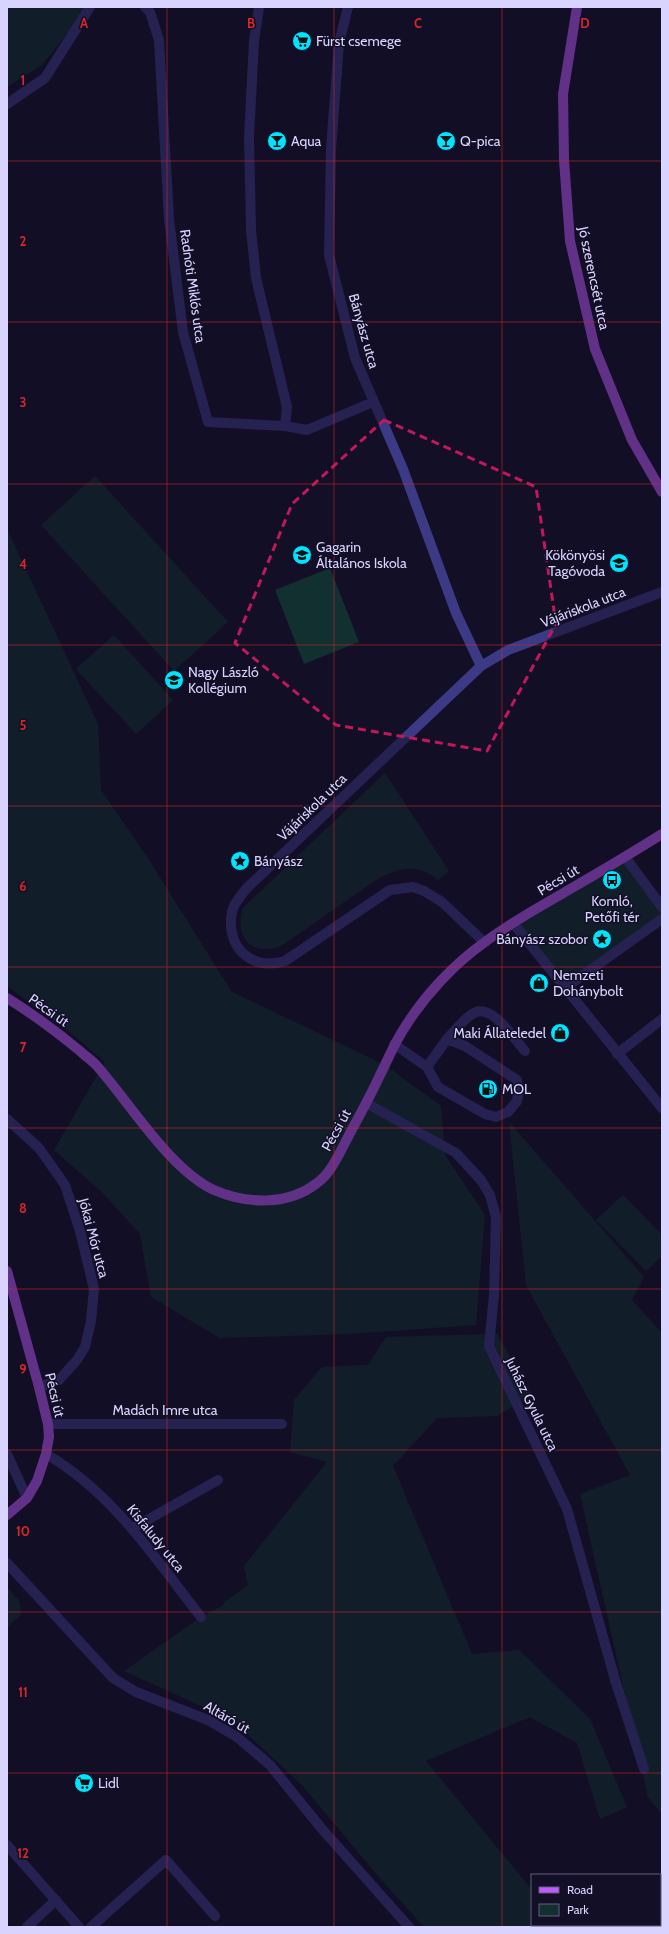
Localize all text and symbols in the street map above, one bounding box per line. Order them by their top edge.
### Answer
text: A [80,15,89,31]
text: B [247,15,255,31]
text: C [414,15,422,31]
text: D [580,15,590,31]
supermarket icon: Fürst csemege [291,30,313,52]
place label: Fürst csemege [316,32,401,50]
text: 1 [21,72,25,88]
bar icon: Aqua [266,130,288,152]
bar icon: Q-pica [435,130,457,152]
place label: Aqua [291,132,322,150]
place label: Q-pica [460,132,501,150]
street label: Jó szerencsét utca [574,224,614,332]
street label: Radnóti Miklós utca [176,228,210,344]
text: 2 [20,233,27,249]
street label: Bányász utca [345,291,383,371]
text: 3 [19,394,27,410]
place label: Gagarin Általános Iskola [316,538,407,572]
school or university icon: Gagarin Általános Iskola [291,544,313,566]
place label: Kökönyösi Tagóvoda [545,546,605,580]
school or university icon: Kökönyösi Tagóvoda [608,552,630,574]
text: 4 [19,556,27,572]
street label: Vájáriskola utca [538,582,628,631]
place label: Nagy László Kollégium [188,663,259,697]
school or university icon: Nagy László Kollégium [163,669,185,691]
text: 5 [20,717,27,733]
street label: Vájáriskola utca [274,769,351,845]
place icon: Bányász [229,850,251,872]
place label: Bányász [254,852,303,870]
street label: Pécsi út [534,860,582,899]
bus stop icon: Komló, Petőfi tér [601,869,623,891]
text: 6 [19,878,27,894]
place label: Komló, Petőfi tér [585,892,640,926]
place icon: Bányász szobor [591,928,613,950]
place label: Bányász szobor [496,930,589,948]
place label: Nemzeti Dohánybolt [553,966,624,1000]
shop icon: Nemzeti Dohánybolt [528,972,550,994]
street label: Pécsi út [25,990,73,1031]
shop icon: Maki Állateledel [549,1022,571,1044]
place label: Maki Állateledel [453,1024,547,1042]
text: 7 [20,1039,27,1055]
fuel station icon: MOL [477,1078,499,1100]
place label: MOL [502,1080,531,1098]
street label: Pécsi út [317,1106,355,1154]
street label: Jókai Mór utca [74,1195,113,1280]
text: 8 [19,1200,27,1216]
street label: Juhász Gyula utca [501,1353,563,1454]
text: 9 [19,1361,27,1377]
street label: Pécsi út [41,1371,69,1419]
street label: Madách Imre utca [113,1401,218,1419]
street label: Kisfaludy utca [123,1500,189,1576]
text: 10 [16,1523,30,1539]
text: 11 [18,1684,28,1700]
street label: Altáró út [201,1697,254,1738]
supermarket icon: Lidl [73,1772,95,1794]
place label: Lidl [98,1774,120,1792]
text: 12 [17,1845,29,1861]
legend [531,1874,661,1926]
text: Road [567,1882,593,1897]
text: Park [567,1902,589,1917]

